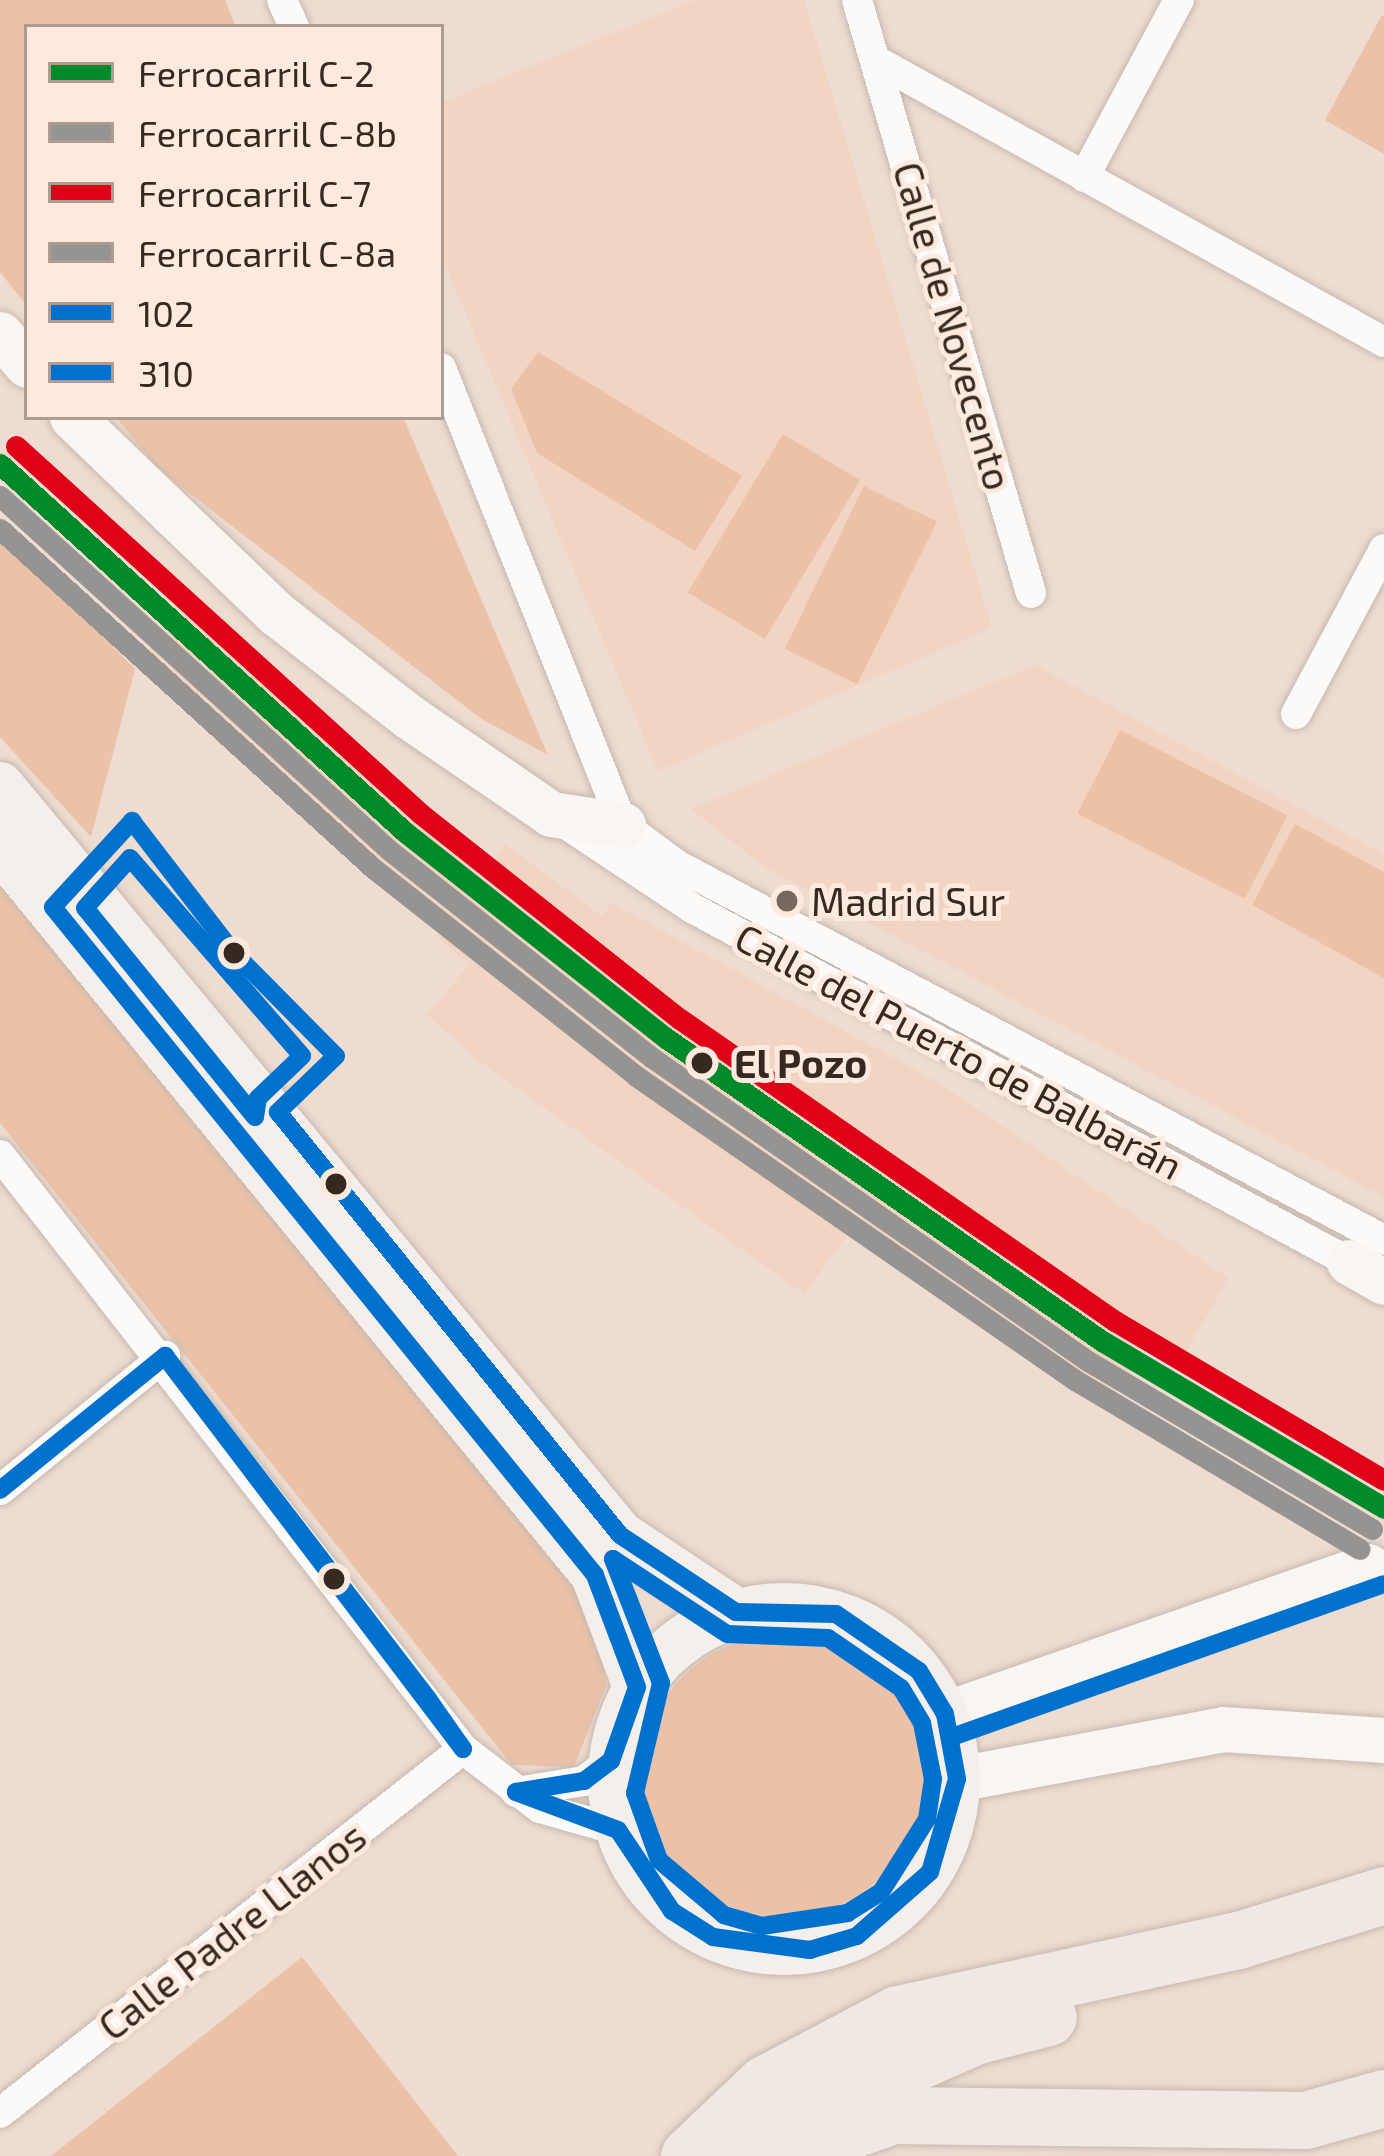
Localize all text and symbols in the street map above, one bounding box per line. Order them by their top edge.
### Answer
legend [24,24,444,420]
text: Ferrocarril C-2 [138,51,375,94]
text: Ferrocarril C-8b [138,111,397,154]
street label: Calle de Novecento [884,157,1022,495]
text: Ferrocarril C-7 [138,171,371,214]
text: Ferrocarril C-8a [138,231,396,274]
text: 102 [138,291,194,334]
text: 310 [138,351,194,394]
place label: Madrid Sur [811,878,1005,924]
marker: Madrid Sur [774,888,800,914]
street label: Calle del Puerto de Balbarán [727,913,1191,1189]
unlabelled marker [223,942,245,964]
place label: El Pozo [734,1040,868,1086]
marker: El Pozo [681,1042,723,1084]
unlabelled marker [325,1173,347,1195]
unlabelled marker [323,1568,345,1590]
street label: Calle Padre Llanos [89,1812,375,2050]

